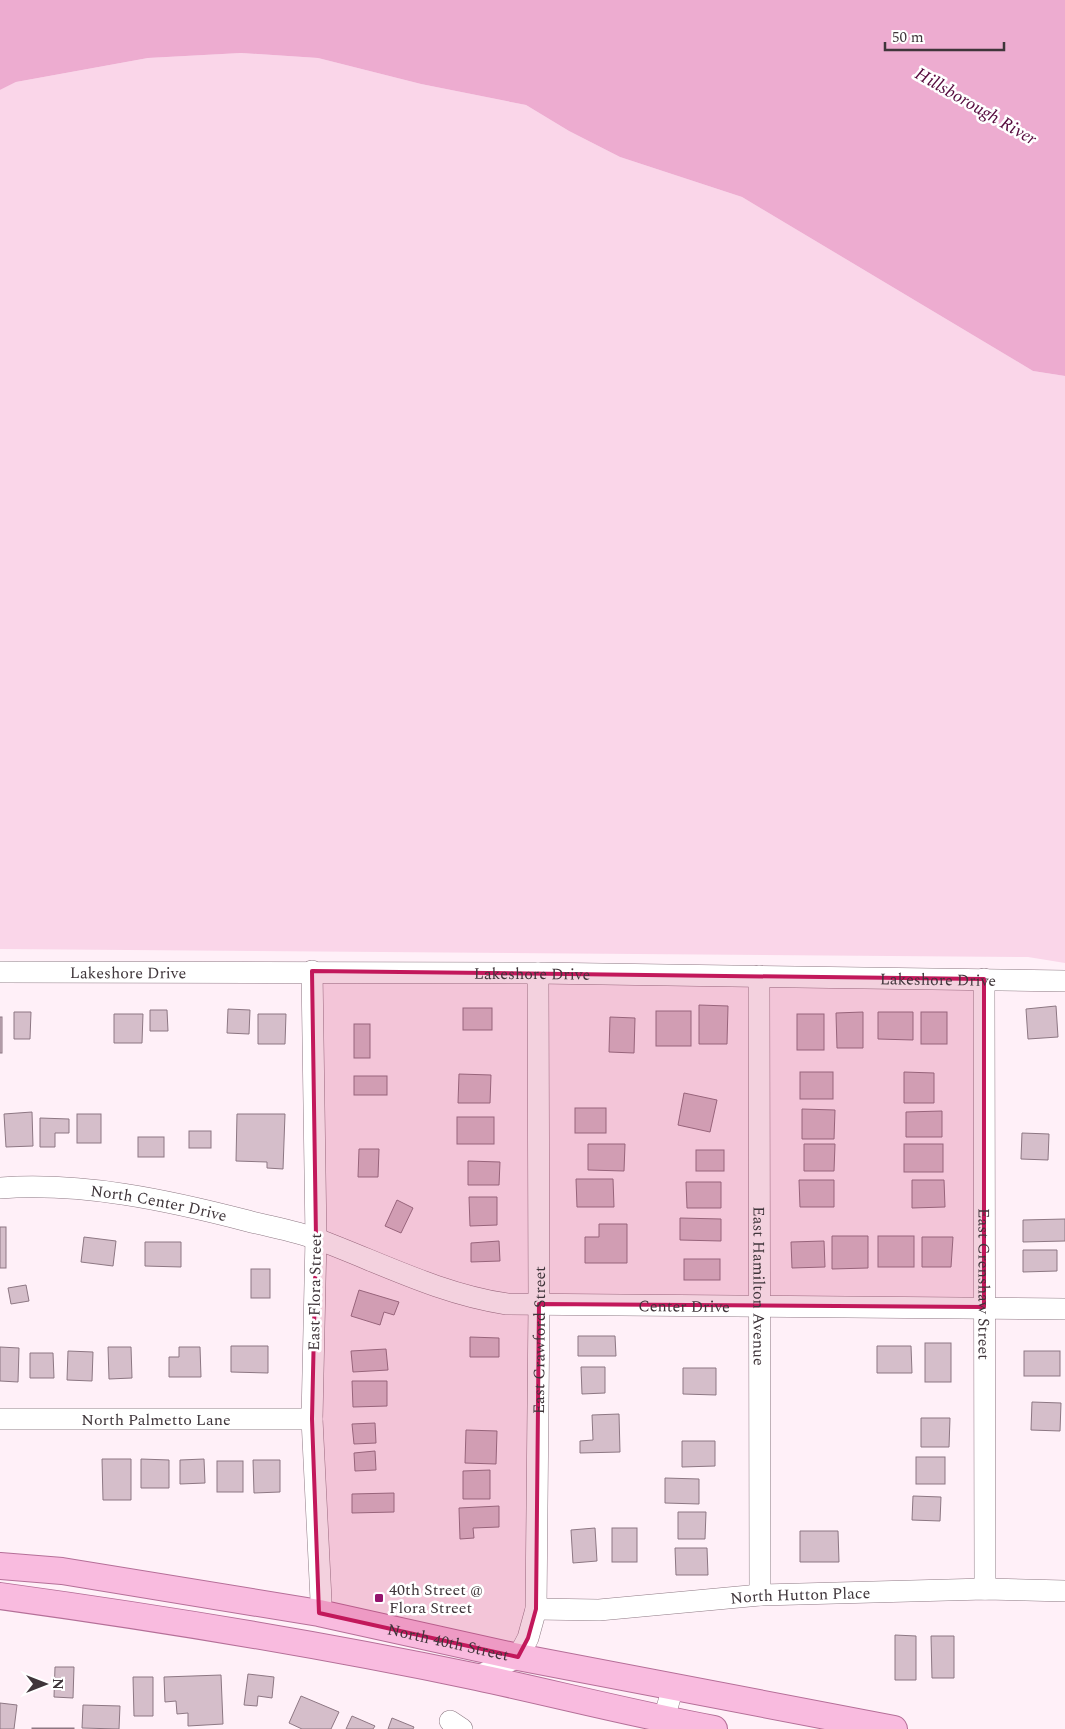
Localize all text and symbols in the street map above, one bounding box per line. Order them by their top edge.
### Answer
scale bar [885,20,1004,52]
text: 50 m [892,26,924,49]
water label: Hillsborough River [910,61,1042,153]
street label: Lakeshore Drive [70,961,186,985]
street label: Lakeshore Drive [474,962,590,987]
street label: Lakeshore Drive [880,967,996,993]
street label: North Center Drive [89,1179,229,1228]
street label: East Hamilton Avenue [746,1206,771,1366]
street label: East Crenshaw Street [971,1208,996,1360]
street label: East Flora Street [302,1233,328,1351]
street label: East Crawford Street [527,1266,552,1414]
street label: Center Drive [638,1294,730,1319]
street label: North Palmetto Lane [81,1408,231,1432]
place label: 40th Street @ Flora Street [389,1578,483,1620]
street label: North Hutton Place [729,1581,871,1611]
marker: 40th Street @ Flora Street [373,1592,385,1604]
street label: North 40th Street [385,1617,511,1668]
north arrow [20,1659,70,1709]
text: N [47,1678,68,1690]

